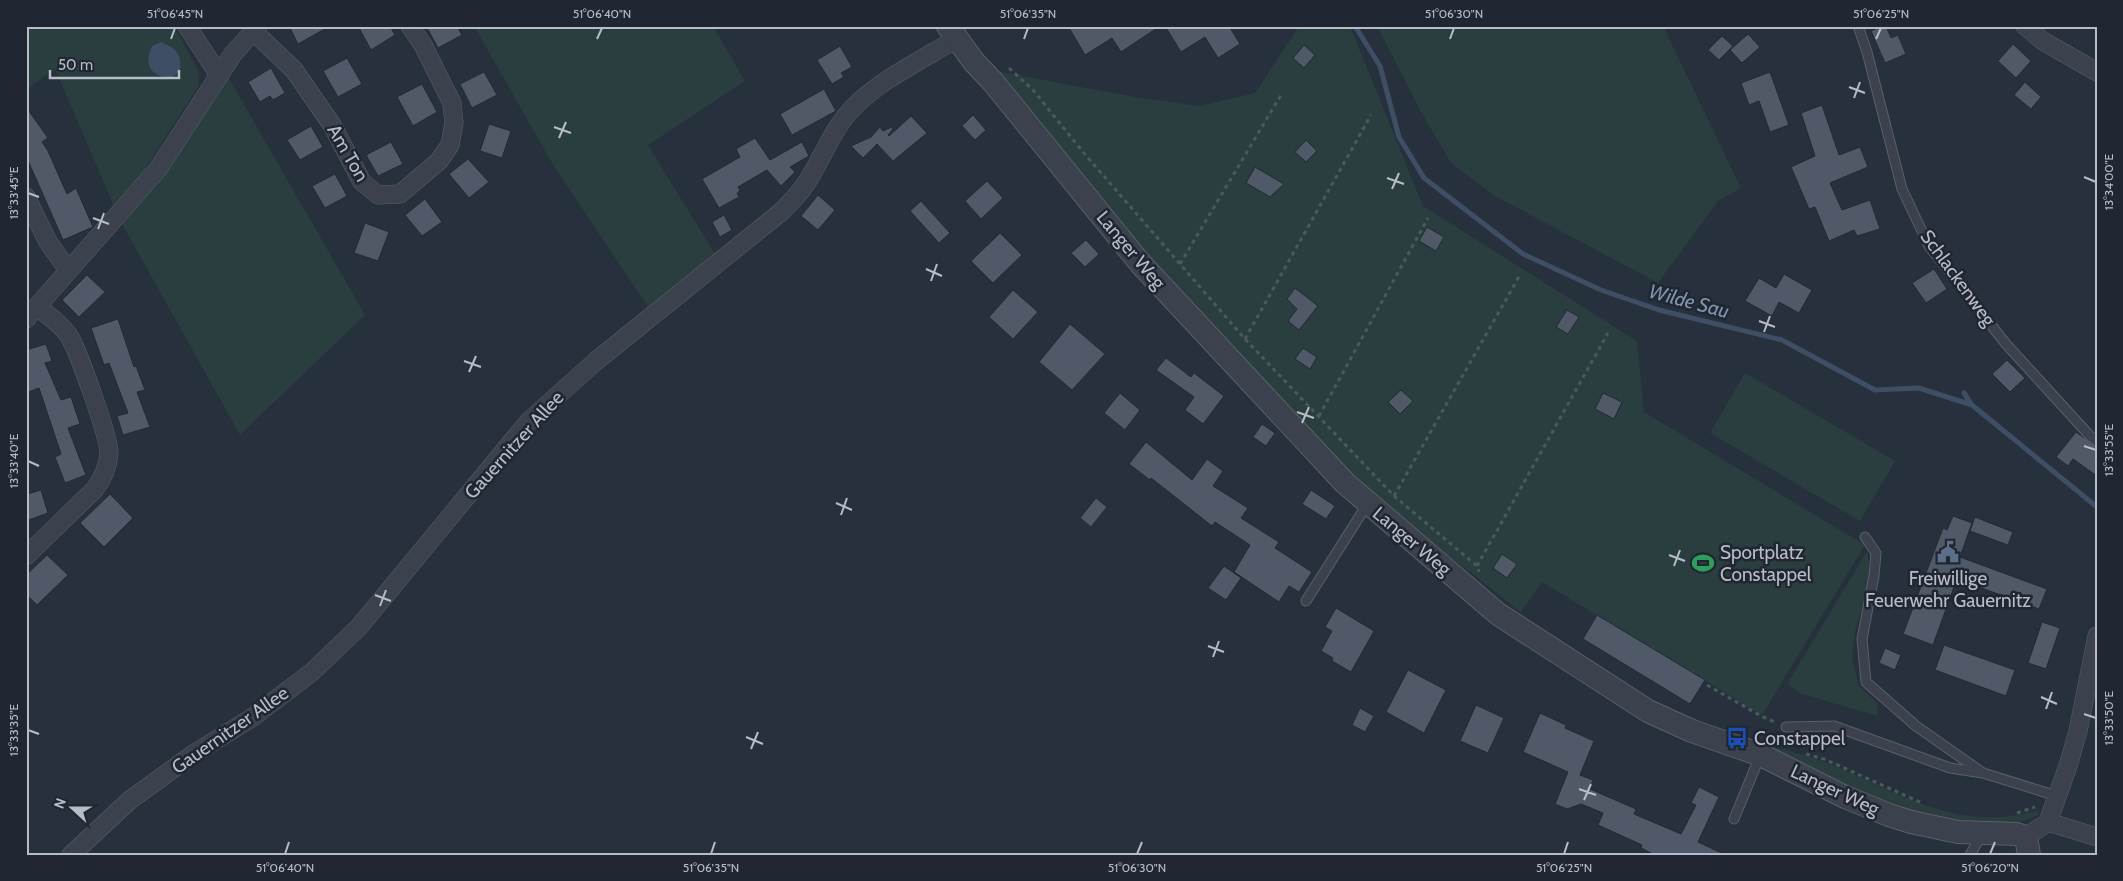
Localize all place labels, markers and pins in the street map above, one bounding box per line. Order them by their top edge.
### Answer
public building icon: Freiwillige Feuerwehr Gauernitz [1935,539,1961,565]
place label: Sportplatz Constappel [1720,541,1812,586]
sports icon: Sportplatz Constappel [1690,550,1716,576]
place label: Freiwillige Feuerwehr Gauernitz [1865,567,2031,612]
bus stop icon: Constappel [1724,725,1750,751]
place label: Constappel [1754,727,1846,750]

